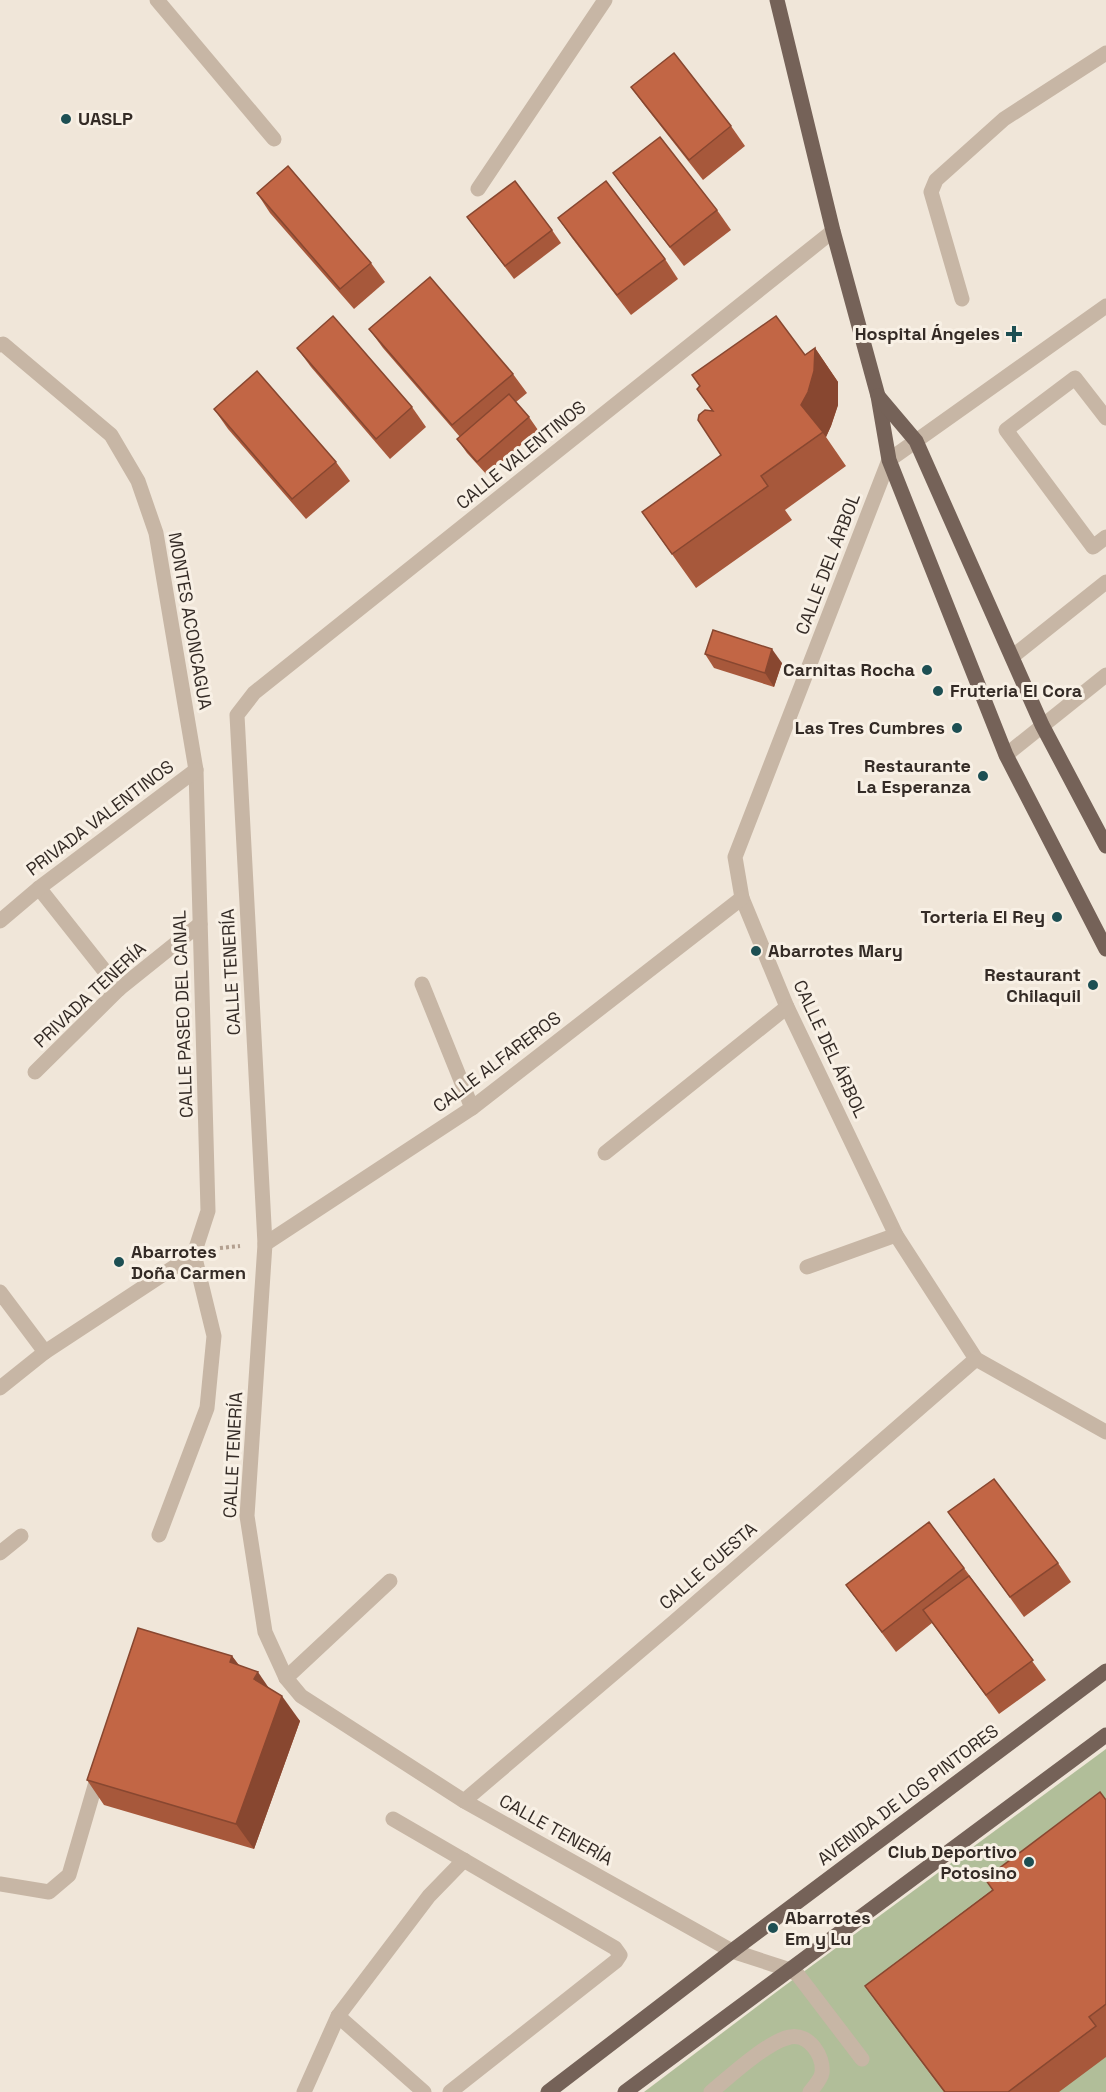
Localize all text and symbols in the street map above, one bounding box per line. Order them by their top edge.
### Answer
place label: UASLP [78,107,133,130]
marker: UASLP [59,112,73,126]
place label: Hospital Ángeles [855,322,1000,345]
marker: Hospital Ángeles [1005,325,1023,343]
street label: CALLE VALENTINOS [451,395,590,514]
street label: CALLE DEL ÁRBOL [790,490,865,638]
street label: MONTES ACONCAGUA [164,530,217,712]
place label: Carnitas Rocha [783,658,916,681]
marker: Carnitas Rocha [920,663,934,677]
place label: Fruteria El Cora [950,679,1083,702]
marker: Fruteria El Cora [931,684,945,698]
place label: Las Tres Cumbres [795,716,945,739]
marker: Las Tres Cumbres [950,721,964,735]
place label: Restaurante La Esperanza [857,754,972,798]
street label: PRIVADA VALENTINOS [21,755,178,881]
marker: Restaurante La Esperanza [976,769,990,783]
place label: Torteria El Rey [921,905,1045,928]
street label: CALLE TENERÍA [216,908,245,1036]
street label: CALLE PASEO DEL CANAL [167,909,198,1118]
marker: Torteria El Rey [1050,910,1064,924]
street label: PRIVADA TENERÍA [29,937,151,1053]
place label: Abarrotes Mary [768,939,903,962]
marker: Abarrotes Mary [749,944,763,958]
place label: Restaurant Chilaquil [984,963,1081,1007]
street label: CALLE DEL ÁRBOL [788,976,873,1122]
marker: Restaurant Chilaquil [1086,978,1100,992]
street label: CALLE ALFAREROS [428,1006,565,1117]
place label: Abarrotes Doña Carmen [131,1240,246,1284]
marker: Abarrotes Doña Carmen [112,1255,126,1269]
street label: CALLE TENERÍA [218,1391,247,1519]
street label: CALLE CUESTA [654,1517,761,1614]
street label: AVENIDA DE LOS PINTORES [812,1719,1003,1870]
street label: CALLE TENERÍA [495,1789,617,1870]
place label: Club Deportivo Potosino [888,1840,1017,1884]
marker: Club Deportivo Potosino [1022,1855,1036,1869]
place label: Abarrotes Em y Lu [785,1906,871,1950]
marker: Abarrotes Em y Lu [766,1921,780,1935]

